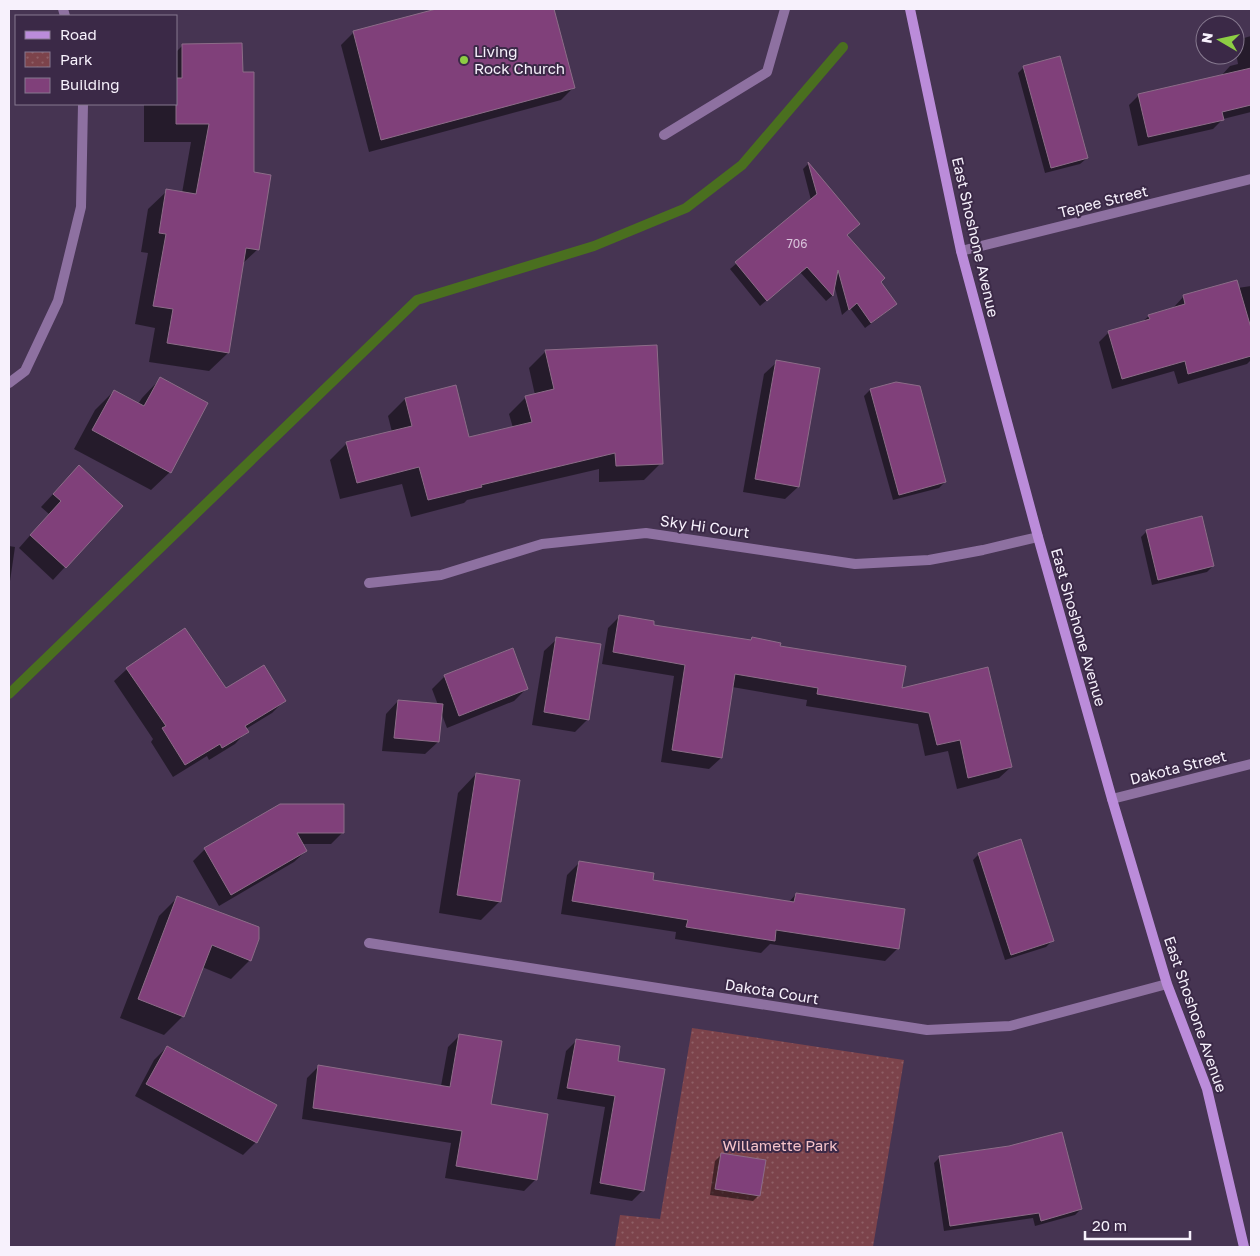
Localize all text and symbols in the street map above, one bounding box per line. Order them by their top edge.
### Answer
legend [15,15,178,105]
north arrow [1195,15,1245,65]
text: Road [60,25,97,43]
text: N [1197,31,1216,44]
place label: Living Rock Church [474,42,565,77]
text: Park [60,50,93,68]
marker: Living Rock Church [458,54,470,66]
text: Building [60,75,120,93]
street label: East Shoshone Avenue [949,155,1003,319]
street label: Tepee Street [1056,181,1150,221]
house number: 706 [786,236,808,251]
street label: Sky Hi Court [659,511,751,541]
street label: East Shoshone Avenue [1048,546,1110,708]
street label: Dakota Street [1128,746,1228,788]
street label: East Shoshone Avenue [1161,934,1231,1095]
street label: Dakota Court [724,975,820,1007]
park label: Willamette Park [722,1136,838,1154]
scale bar [1085,1208,1190,1240]
text: 20 m [1092,1216,1127,1234]

